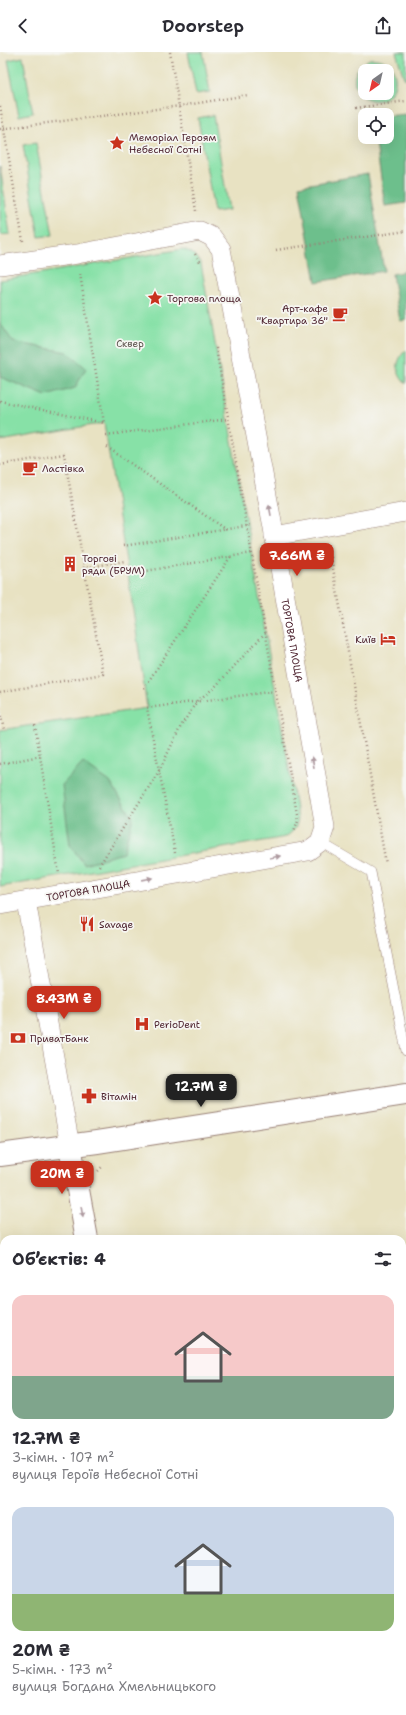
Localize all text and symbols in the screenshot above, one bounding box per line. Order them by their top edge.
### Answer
text: Doorstep [162,14,244,38]
icon: back [12,15,34,37]
icon: share [372,15,394,37]
north arrow [358,64,394,100]
map controls [358,64,394,144]
button: locate [358,108,394,144]
place label: Меморіал Героям Небесної Сотні [129,131,216,156]
place icon: Меморіал Героям Небесної Сотні [108,134,126,152]
place icon: Торгова площа [146,289,164,307]
place label: Торгова площа [167,292,242,305]
place label: Арт-кафе "Квартира 36" [257,302,328,327]
cafe icon: Арт-кафе "Квартира 36" [331,305,349,323]
park label: Сквер [116,337,144,350]
cafe icon: Ластівка [21,459,39,477]
place label: Ластівка [42,462,85,475]
one-way arrow [266,504,272,516]
pin: 7.66M ₴ [260,543,334,577]
text: 7.66M ₴ [269,547,325,564]
place label: Торгові ряди (БРУМ) [82,552,145,577]
building icon: Торгові ряди (БРУМ) [61,555,79,573]
street label: ТОРГОВА ПЛОЩА [278,597,306,683]
hotel icon: Київ [379,630,397,648]
place label: Київ [355,633,376,646]
one-way arrow [310,756,316,768]
one-way arrow [269,854,281,860]
one-way arrow [141,876,153,882]
street label: ТОРГОВА ПЛОЩА [45,877,131,904]
restaurant icon: Savage [78,915,96,933]
place label: Savage [99,918,134,931]
pin: 8.43M ₴ [27,986,101,1020]
text: 8.43M ₴ [36,990,92,1007]
hospital icon: PerioDent [133,1015,151,1033]
place label: PerioDent [154,1018,200,1031]
bank icon: ПриватБанк [9,1029,27,1047]
place label: ПриватБанк [30,1032,89,1045]
pin: 12.7M ₴ [164,1074,238,1108]
text: 12.7M ₴ [175,1078,227,1095]
pharmacy icon: Вітамін [80,1087,98,1105]
place label: Вітамін [101,1090,137,1103]
pin: 20M ₴ [34,1161,90,1195]
text: 20M ₴ [40,1165,84,1182]
one-way arrow [79,1206,85,1218]
text: Об’єктів: 4 [12,1248,106,1270]
icon: filters [372,1248,394,1270]
icon: home [167,1321,239,1393]
text: 12.7M ₴ [12,1427,81,1449]
text: 3-кімн. · 107 m² [12,1449,114,1466]
text: вулиця Героїв Небесної Сотні [12,1466,199,1483]
icon: home [167,1533,239,1605]
text: 20M ₴ [12,1639,70,1661]
text: 5-кімн. · 173 m² [12,1661,113,1678]
text: вулиця Богдана Хмельницького [12,1678,216,1695]

